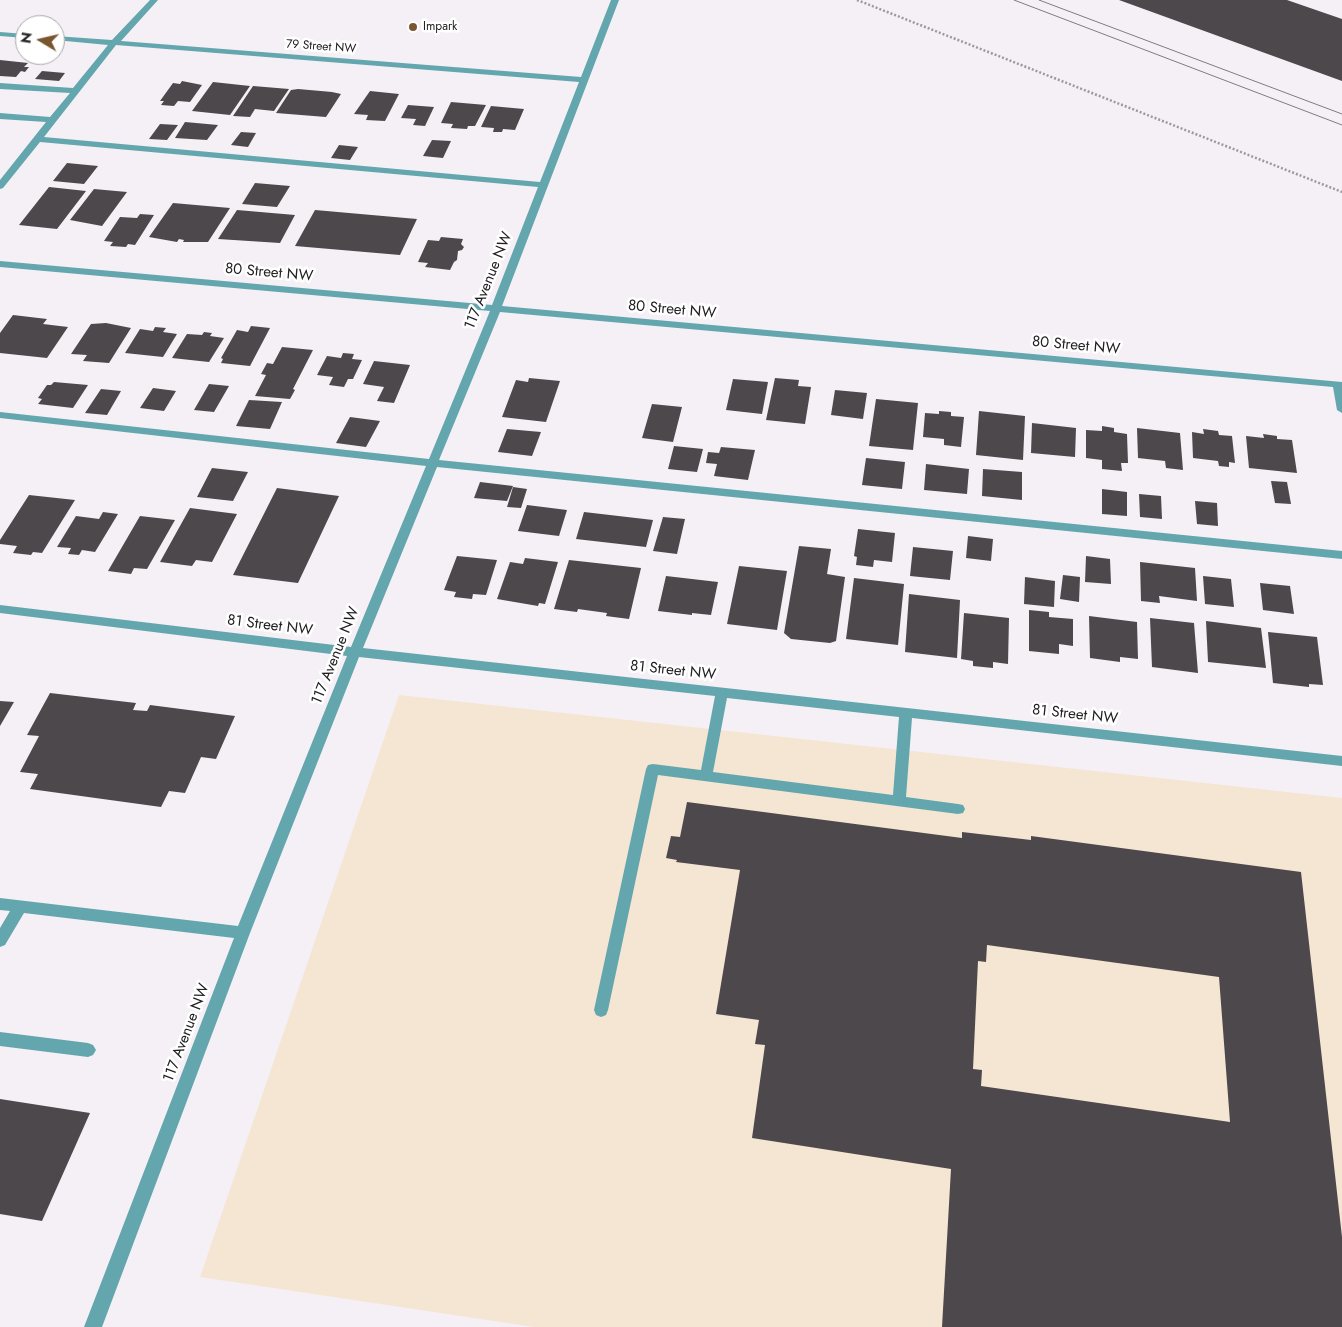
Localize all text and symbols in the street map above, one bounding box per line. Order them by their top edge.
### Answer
north arrow [15,15,65,65]
place label: Impark [423,20,457,34]
marker: Impark [407,21,419,33]
text: N [15,31,37,45]
street label: 79 Street NW [285,37,357,57]
street label: 117 Avenue NW [461,230,517,332]
street label: 80 Street NW [224,260,314,286]
street label: 80 Street NW [627,297,717,323]
street label: 80 Street NW [1031,333,1121,359]
street label: 117 Avenue NW [308,605,364,707]
street label: 81 Street NW [226,612,314,640]
street label: 81 Street NW [629,658,717,684]
street label: 81 Street NW [1031,702,1119,728]
street label: 117 Avenue NW [160,981,214,1085]

